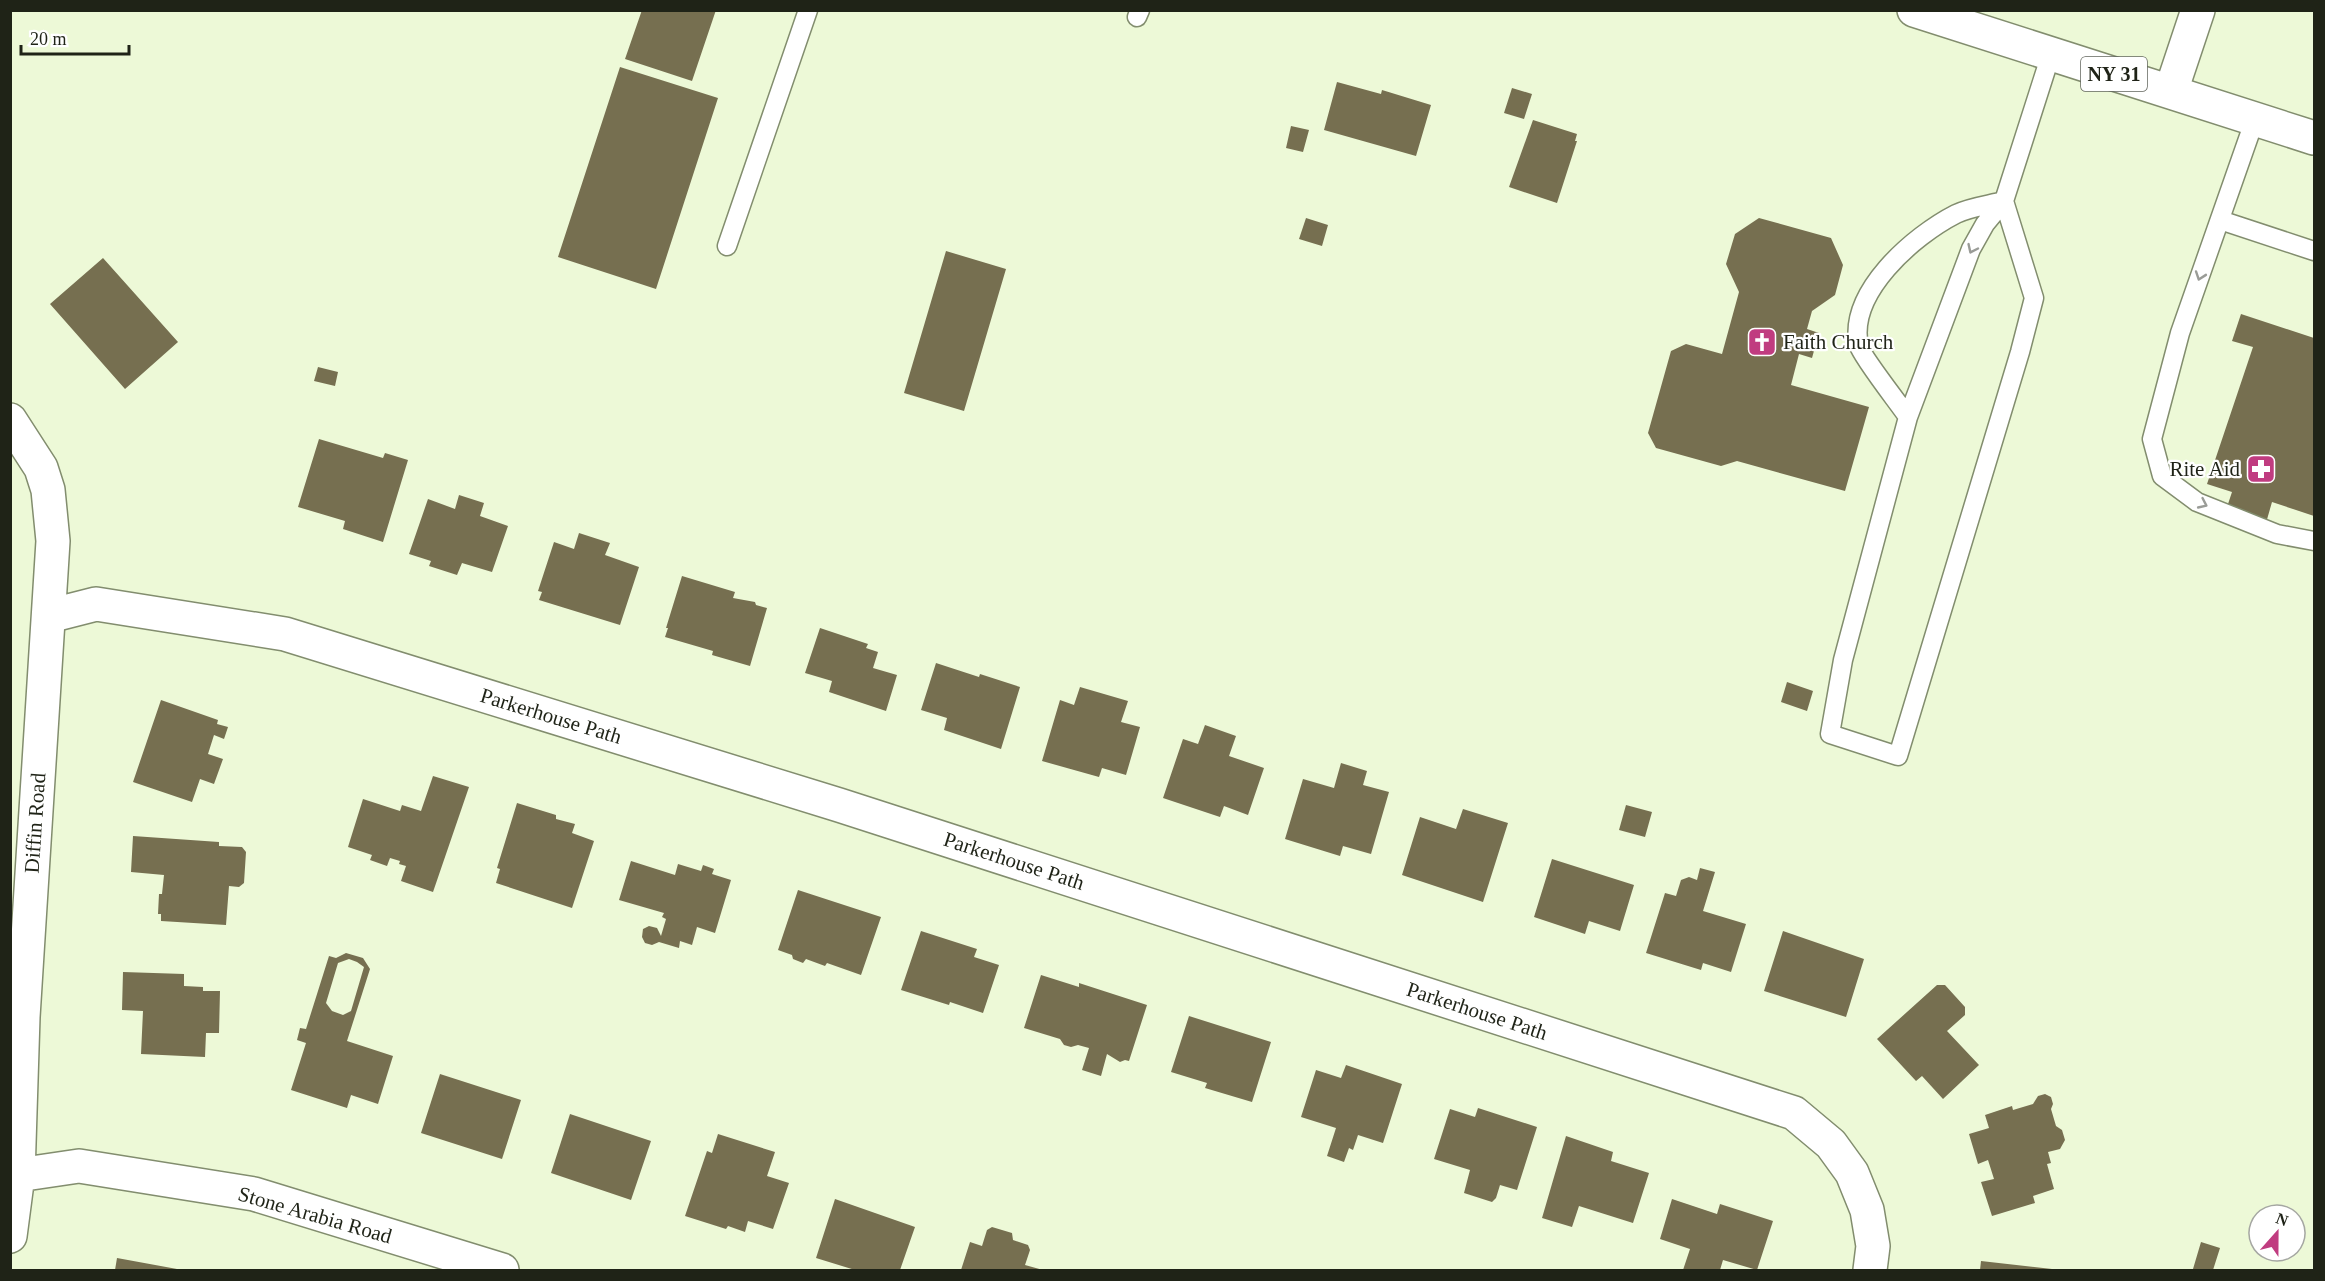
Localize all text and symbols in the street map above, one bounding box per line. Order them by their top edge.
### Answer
scale bar [21,18,129,56]
text: 20 m [30,29,67,49]
road number: NY 31 [2081,57,2147,91]
one-way arrow [1967,243,1979,254]
one-way arrow [2195,270,2208,280]
church icon: Faith Church [1746,326,1778,358]
place label: Faith Church [1783,330,1894,354]
pharmacy icon: Rite Aid [2245,453,2277,485]
place label: Rite Aid [2169,457,2240,481]
one-way arrow [2196,496,2207,508]
street label: Parkerhouse Path [477,683,625,749]
street label: Diffin Road [20,772,51,874]
street label: Parkerhouse Path [941,827,1088,895]
street label: Parkerhouse Path [1404,977,1551,1045]
street label: Stone Arabia Road [235,1182,395,1249]
north arrow [2247,1203,2307,1263]
text: N [2274,1209,2291,1230]

